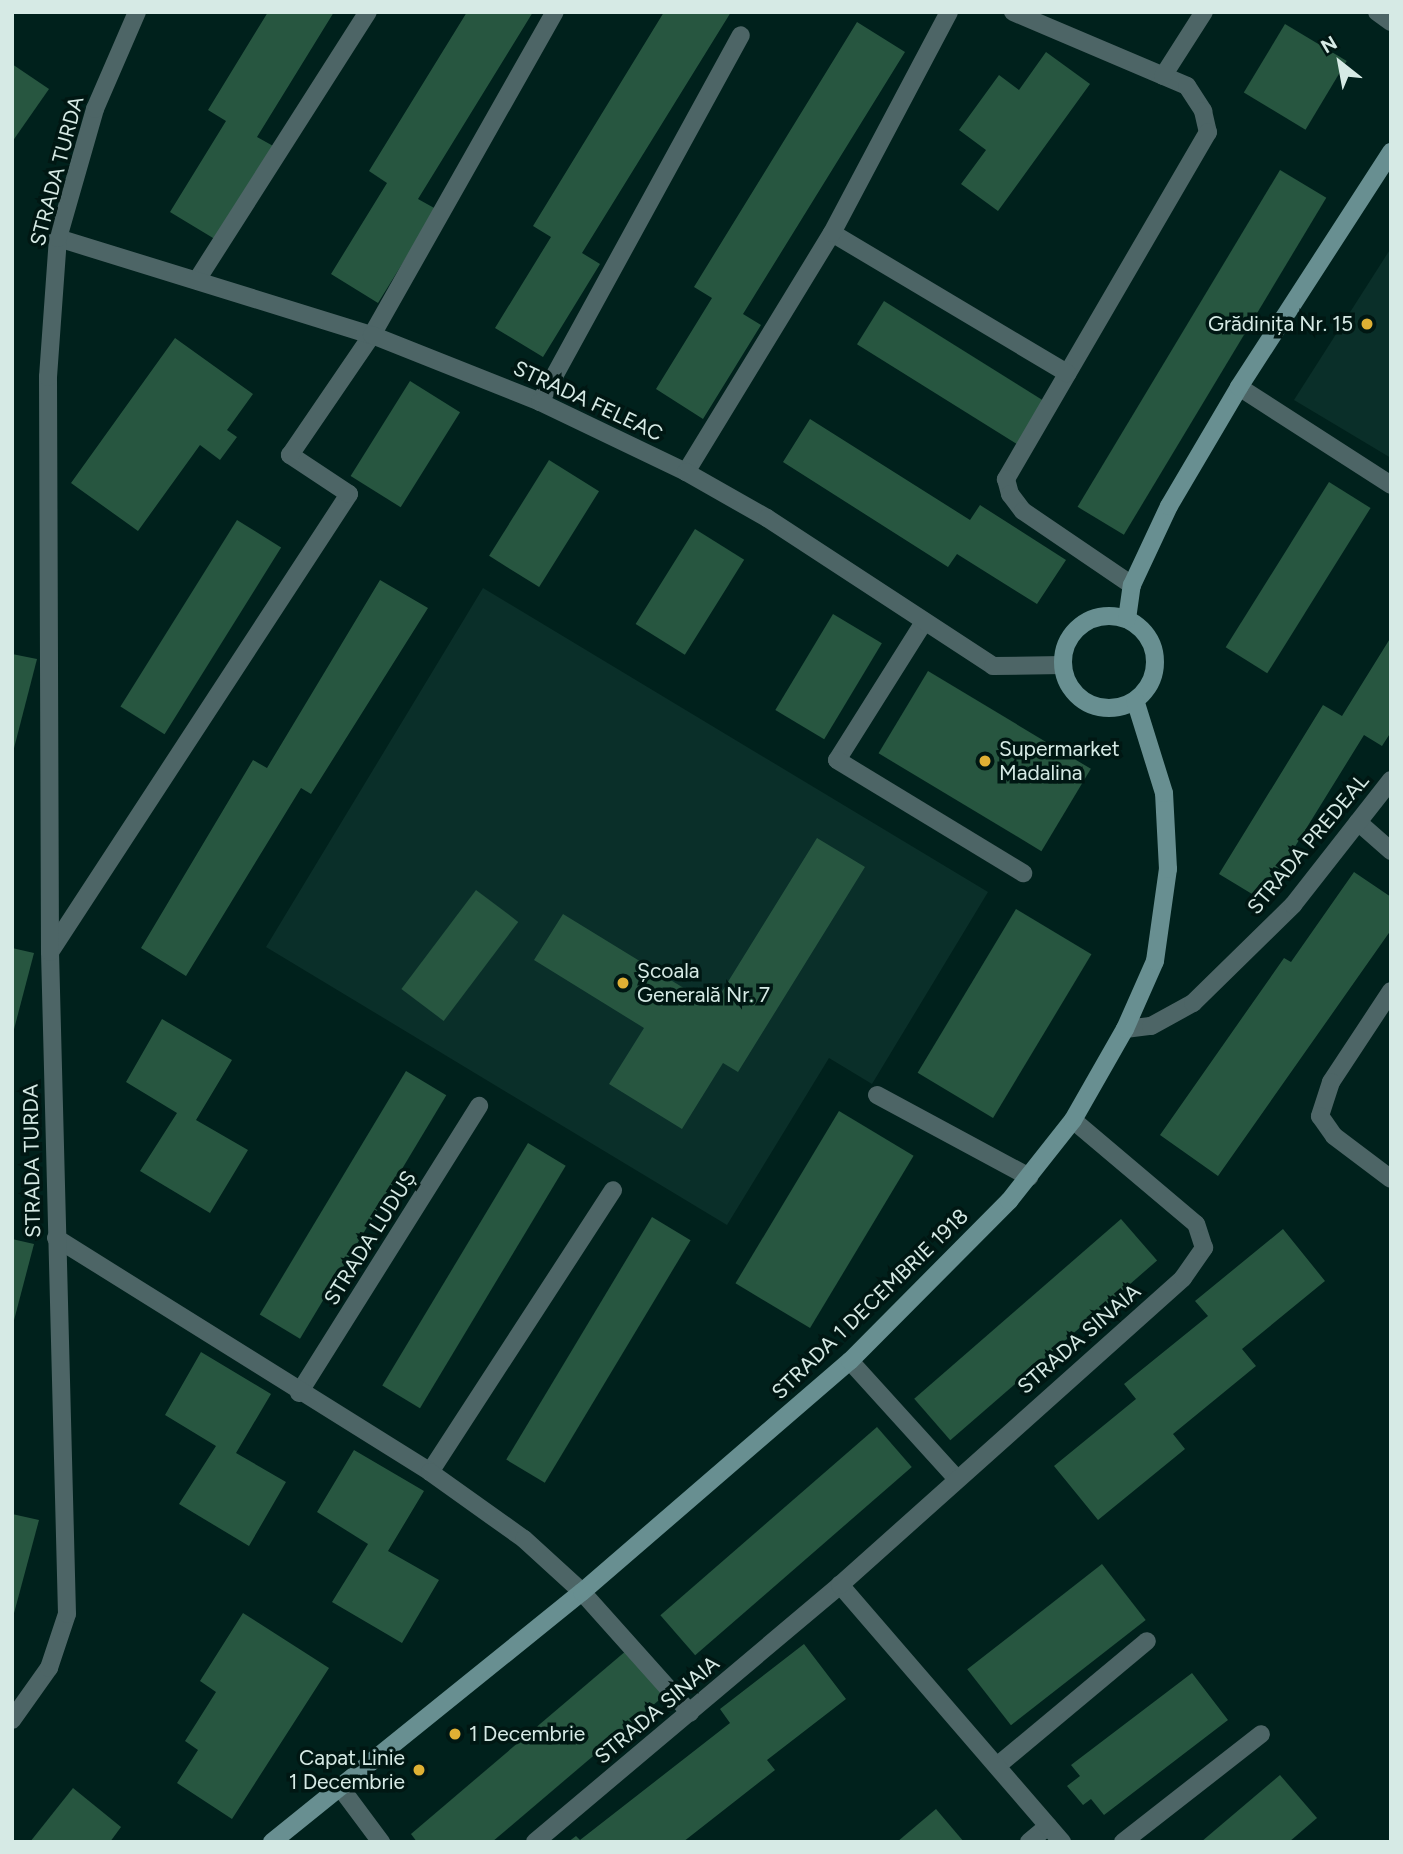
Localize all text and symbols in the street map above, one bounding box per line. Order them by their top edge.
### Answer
north arrow [1305,28,1375,98]
text: N [1317,31,1341,58]
street label: STRADA TURDA [25,93,89,249]
place label: Grădinița Nr. 15 [1208,311,1353,337]
marker: Grădinița Nr. 15 [1359,316,1375,332]
street label: STRADA FELEAC [509,355,667,447]
place label: Supermarket Madalina [999,736,1120,786]
marker: Supermarket Madalina [977,753,993,769]
street label: STRADA PREDEAL [1242,769,1374,919]
place label: Școala Generală Nr. 7 [637,958,770,1008]
marker: Școala Generală Nr. 7 [615,975,631,991]
street label: STRADA TURDA [18,1084,46,1238]
street label: STRADA LUDUȘ [319,1166,421,1310]
street label: STRADA 1 DECEMBRIE 1918 [767,1204,973,1404]
street label: STRADA SINAIA [1012,1279,1146,1399]
street label: STRADA SINAIA [590,1651,724,1769]
place label: 1 Decembrie [469,1721,585,1747]
marker: 1 Decembrie [447,1726,463,1742]
place label: Capat Linie 1 Decembrie [289,1745,405,1795]
marker: Capat Linie 1 Decembrie [411,1762,427,1778]

